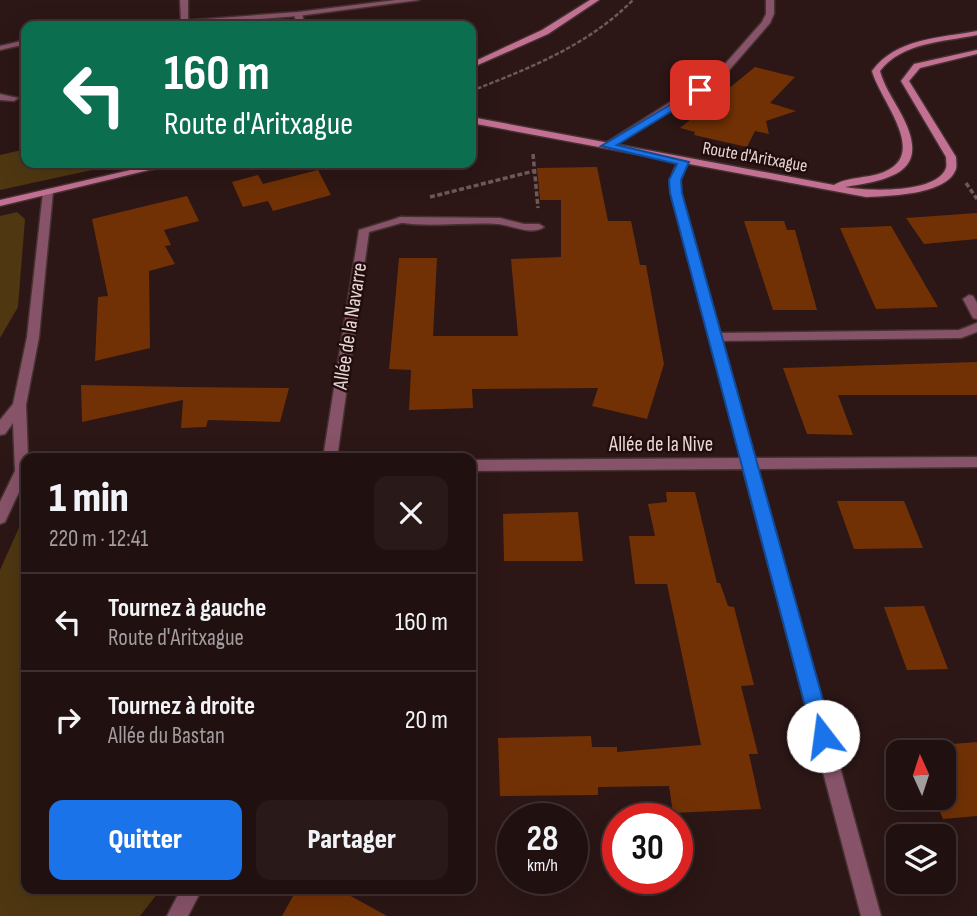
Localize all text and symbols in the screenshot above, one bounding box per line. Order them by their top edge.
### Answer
text: 160 m [164,45,270,104]
icon: left [49,49,140,140]
pin [670,60,730,120]
icon: arrive [681,71,719,109]
text: Route d'Aritxague [164,105,353,144]
street label: Route d'Aritxague [701,137,809,177]
street label: Allée de la Navarre [327,261,372,392]
street label: Allée de la Nive [608,432,713,457]
text: 1 min [49,473,129,524]
button: close [374,476,448,550]
text: 220 m · 12:41 [49,525,148,553]
text: Tournez à gauche [108,593,266,624]
icon: left [49,603,87,641]
text: 160 m [395,607,448,638]
text: Route d'Aritxague [108,624,244,652]
text: Tournez à droite [108,691,255,722]
position arrow [786,699,860,773]
icon: right [49,701,87,739]
text: 20 m [405,705,448,736]
text: Allée du Bastan [108,722,225,750]
north arrow [886,740,956,810]
map controls [886,740,956,894]
button: Quitter [49,800,242,880]
button: Partager [256,800,448,880]
speed limit sign: 30 [602,803,693,894]
text: 28 [527,818,558,861]
button: layers [886,824,956,894]
text: km/h [527,855,558,876]

